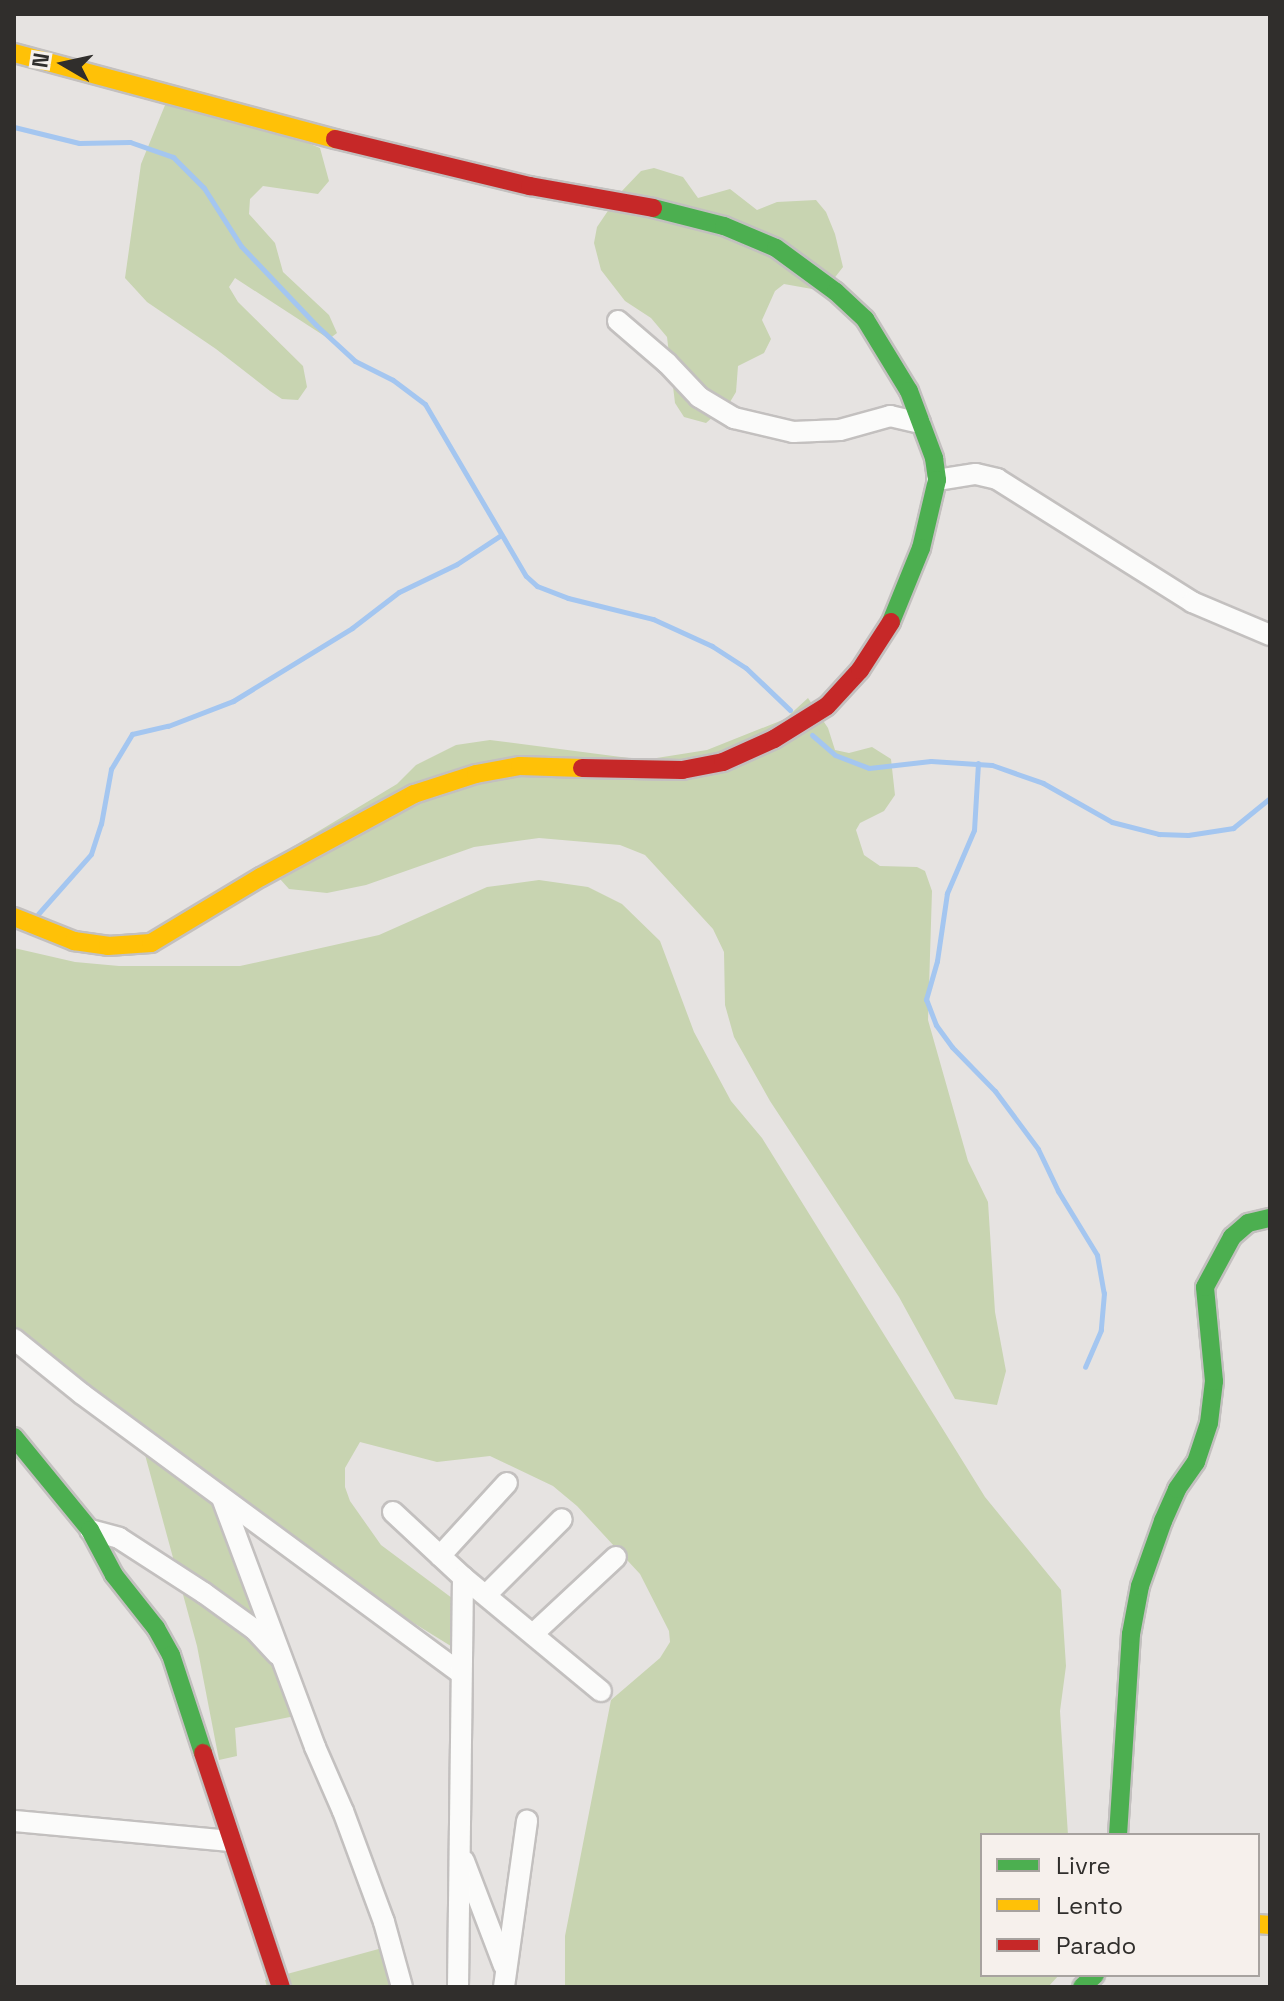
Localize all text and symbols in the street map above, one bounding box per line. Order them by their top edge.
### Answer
north arrow [24,24,104,104]
text: N [25,51,55,70]
legend [980,1833,1260,1977]
text: Livre [1056,1850,1111,1881]
text: Lento [1056,1890,1123,1921]
text: Parado [1056,1930,1136,1961]

